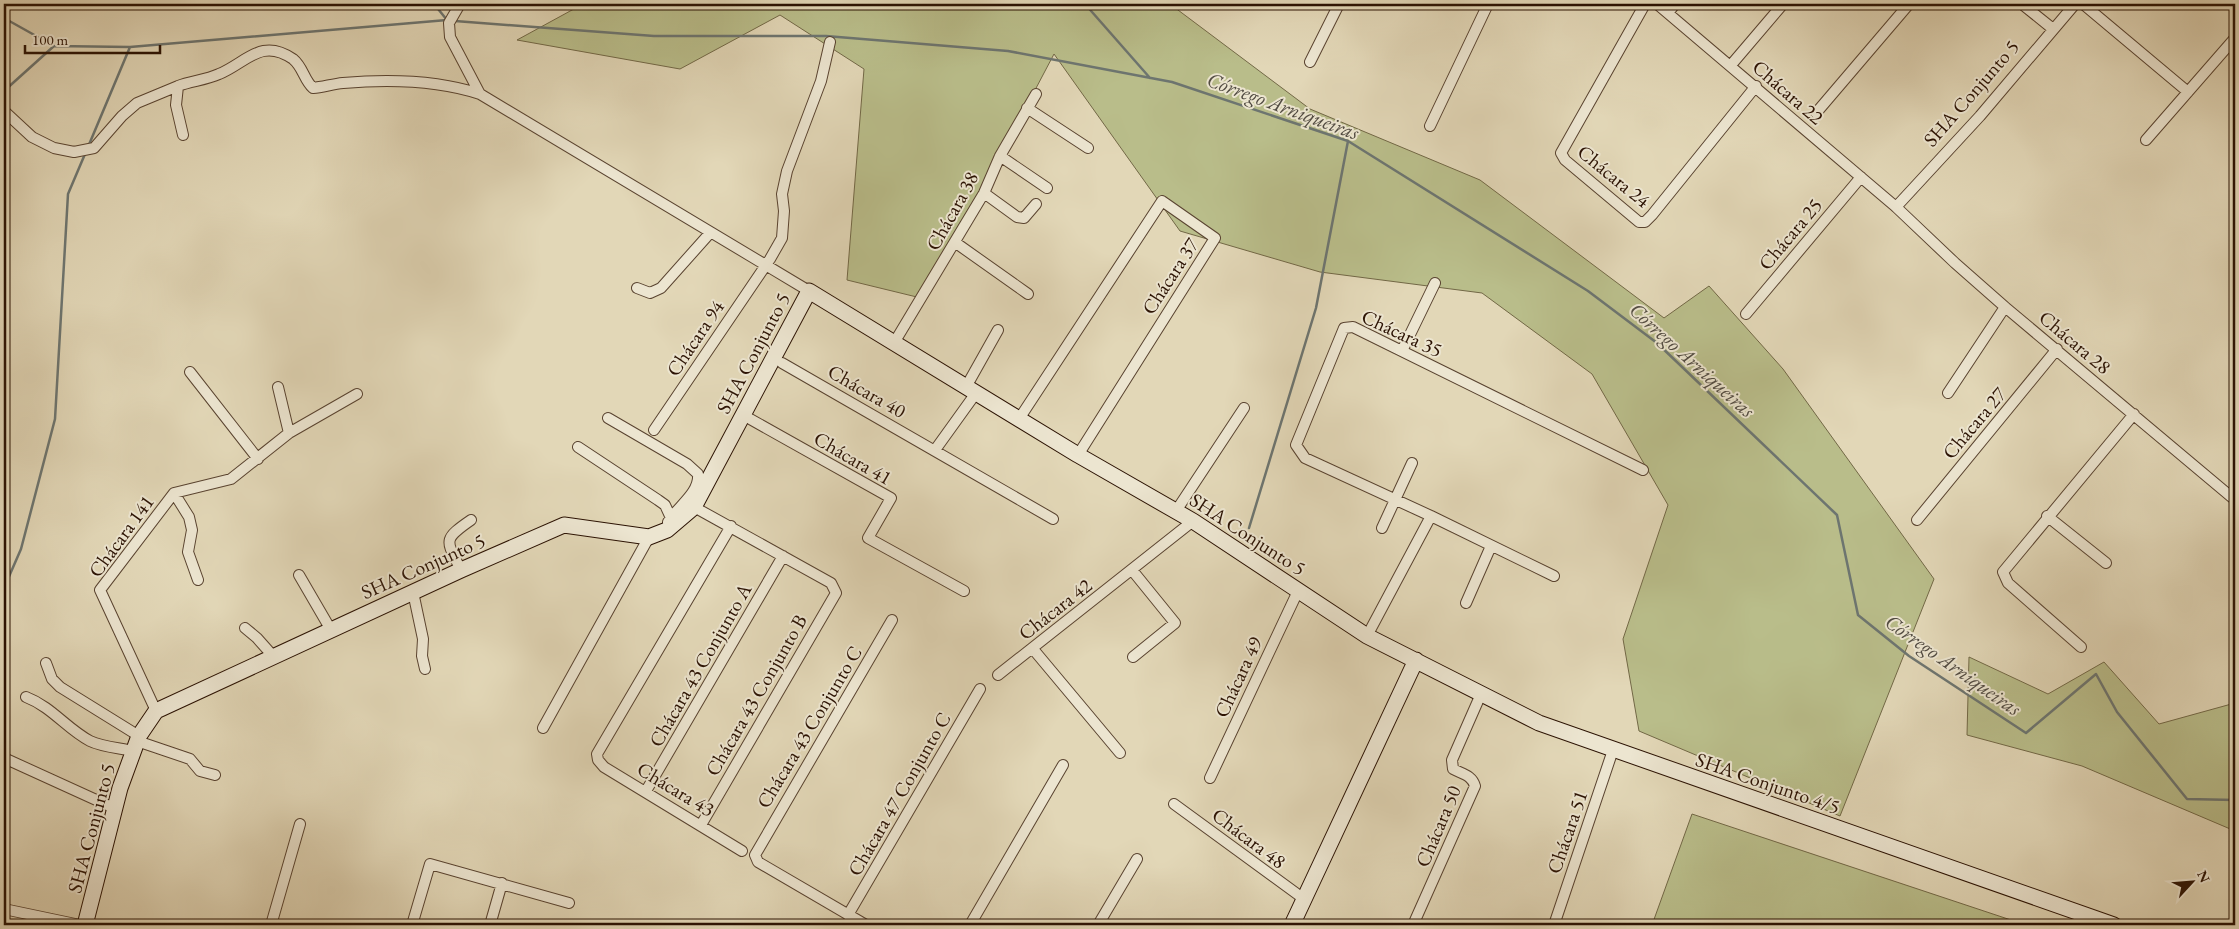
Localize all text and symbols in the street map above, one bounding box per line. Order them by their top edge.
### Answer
scale bar [25,22,160,54]
text: 100 m [32,30,69,49]
street label: SHA Conjunto 5 [1917,34,2025,152]
street label: Chácara 22 [1747,54,1829,130]
water label: Córrego Arniqueiras [1203,66,1363,147]
street label: Chácara 24 [1572,139,1656,213]
street label: Chácara 38 [920,167,984,255]
street label: Chácara 25 [1752,193,1828,275]
street label: Chácara 37 [1136,232,1205,319]
street label: SHA Conjunto 5 [710,288,796,418]
street label: Chácara 94 [660,295,730,381]
water label: Córrego Arniqueiras [1623,296,1761,424]
street label: Chácara 35 [1357,303,1447,363]
street label: Chácara 28 [2034,304,2116,380]
street label: Chácara 40 [823,358,911,424]
street label: Chácara 27 [1936,381,2012,464]
street label: Chácara 41 [809,425,897,491]
street label: SHA Conjunto 5 [1185,487,1311,581]
street label: Chácara 141 [82,490,160,582]
street label: SHA Conjunto 5 [357,527,489,605]
street label: Chácara 42 [1013,572,1097,646]
street label: Chácara 43 Conjunto A [643,578,757,751]
water label: Córrego Arniqueiras [1880,608,2027,722]
street label: Chácara 43 Conjunto B [699,610,813,780]
street label: Chácara 49 [1208,632,1268,722]
street label: Chácara 43 Conjunto C [750,641,868,813]
street label: Chácara 47 Conjunto C [842,707,956,881]
street label: SHA Conjunto 4/5 [1692,746,1844,820]
street label: Chácara 43 [632,756,720,822]
street label: SHA Conjunto 5 [61,760,121,896]
street label: Chácara 50 [1409,781,1467,871]
street label: Chácara 51 [1541,787,1593,877]
street label: Chácara 48 [1207,802,1291,874]
north arrow [2166,856,2216,906]
text: N [2193,867,2215,886]

